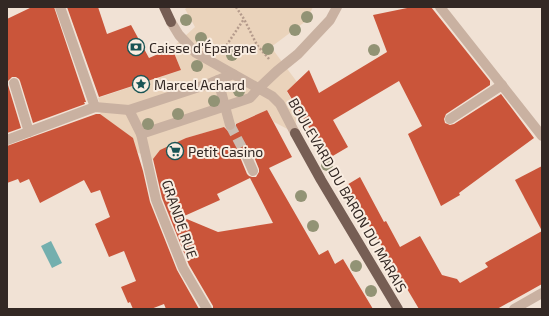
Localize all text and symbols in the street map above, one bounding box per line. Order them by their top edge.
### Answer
bank icon: Caisse d'Épargne [126,37,146,57]
place label: Caisse d'Épargne [149,39,257,56]
place icon: Marcel Achard [131,74,151,94]
place label: Marcel Achard [154,76,245,93]
street label: BOULEVARD DU BARON DU MARAIS [285,95,411,295]
supermarket icon: Petit Casino [165,141,185,161]
place label: Petit Casino [188,143,263,160]
street label: GRANDE RUE [159,177,201,261]

